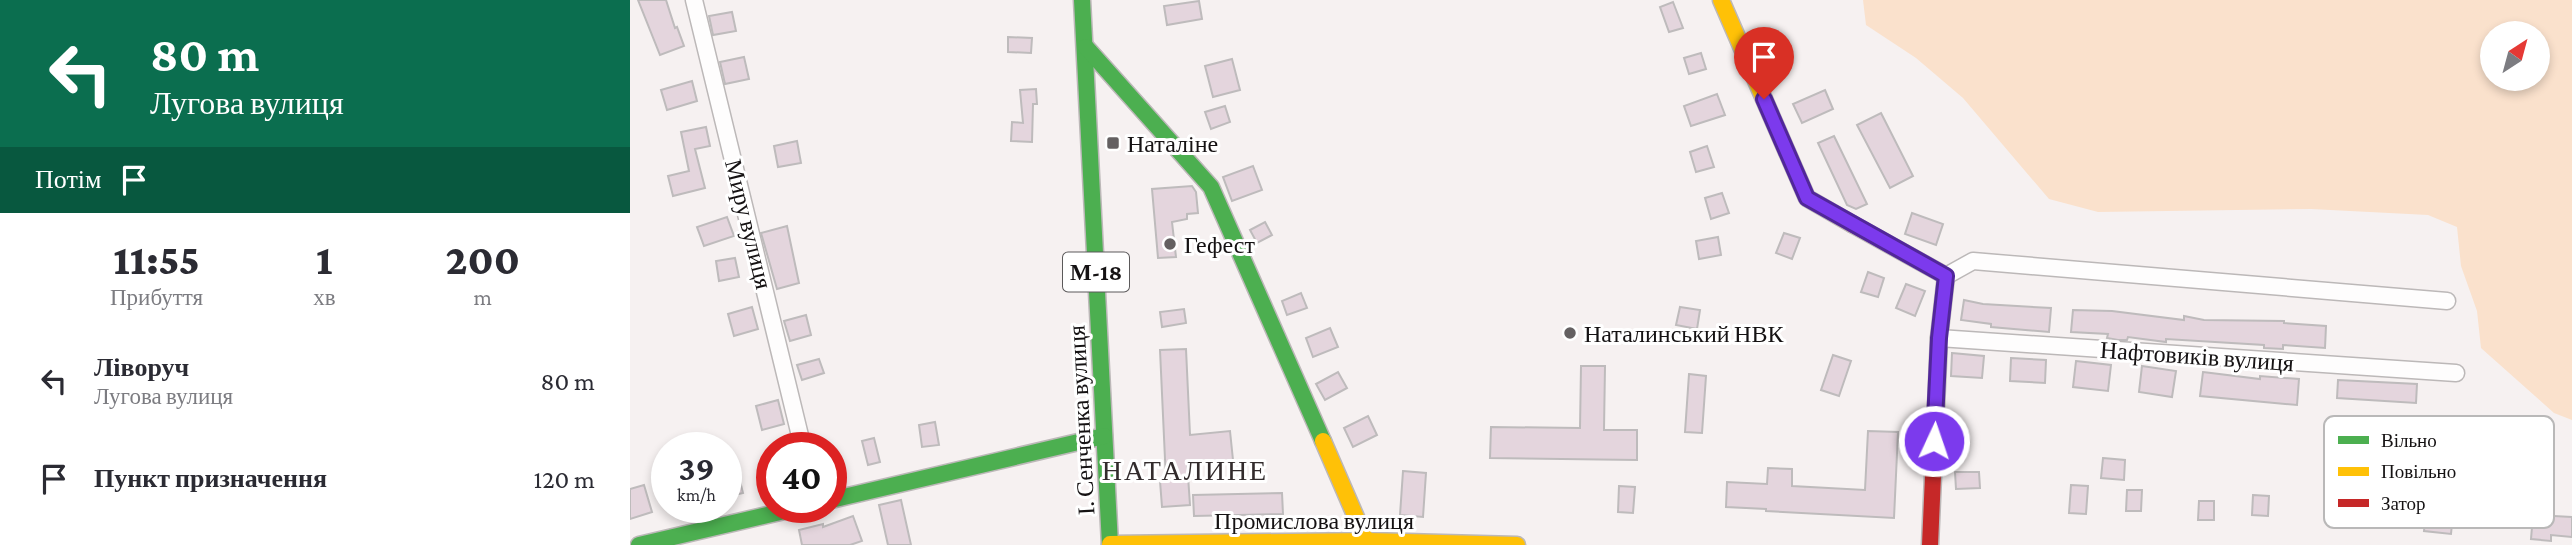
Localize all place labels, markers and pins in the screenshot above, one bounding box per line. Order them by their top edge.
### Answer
pin [1734,27,1794,99]
place label: Наталіне [1127,130,1218,157]
marker: Наталіне [1105,135,1121,151]
place label: Гефест [1184,231,1255,258]
marker: Гефест [1162,236,1178,252]
place label: Наталинський НВК [1584,320,1784,347]
marker: Наталинський НВК [1562,325,1578,341]

